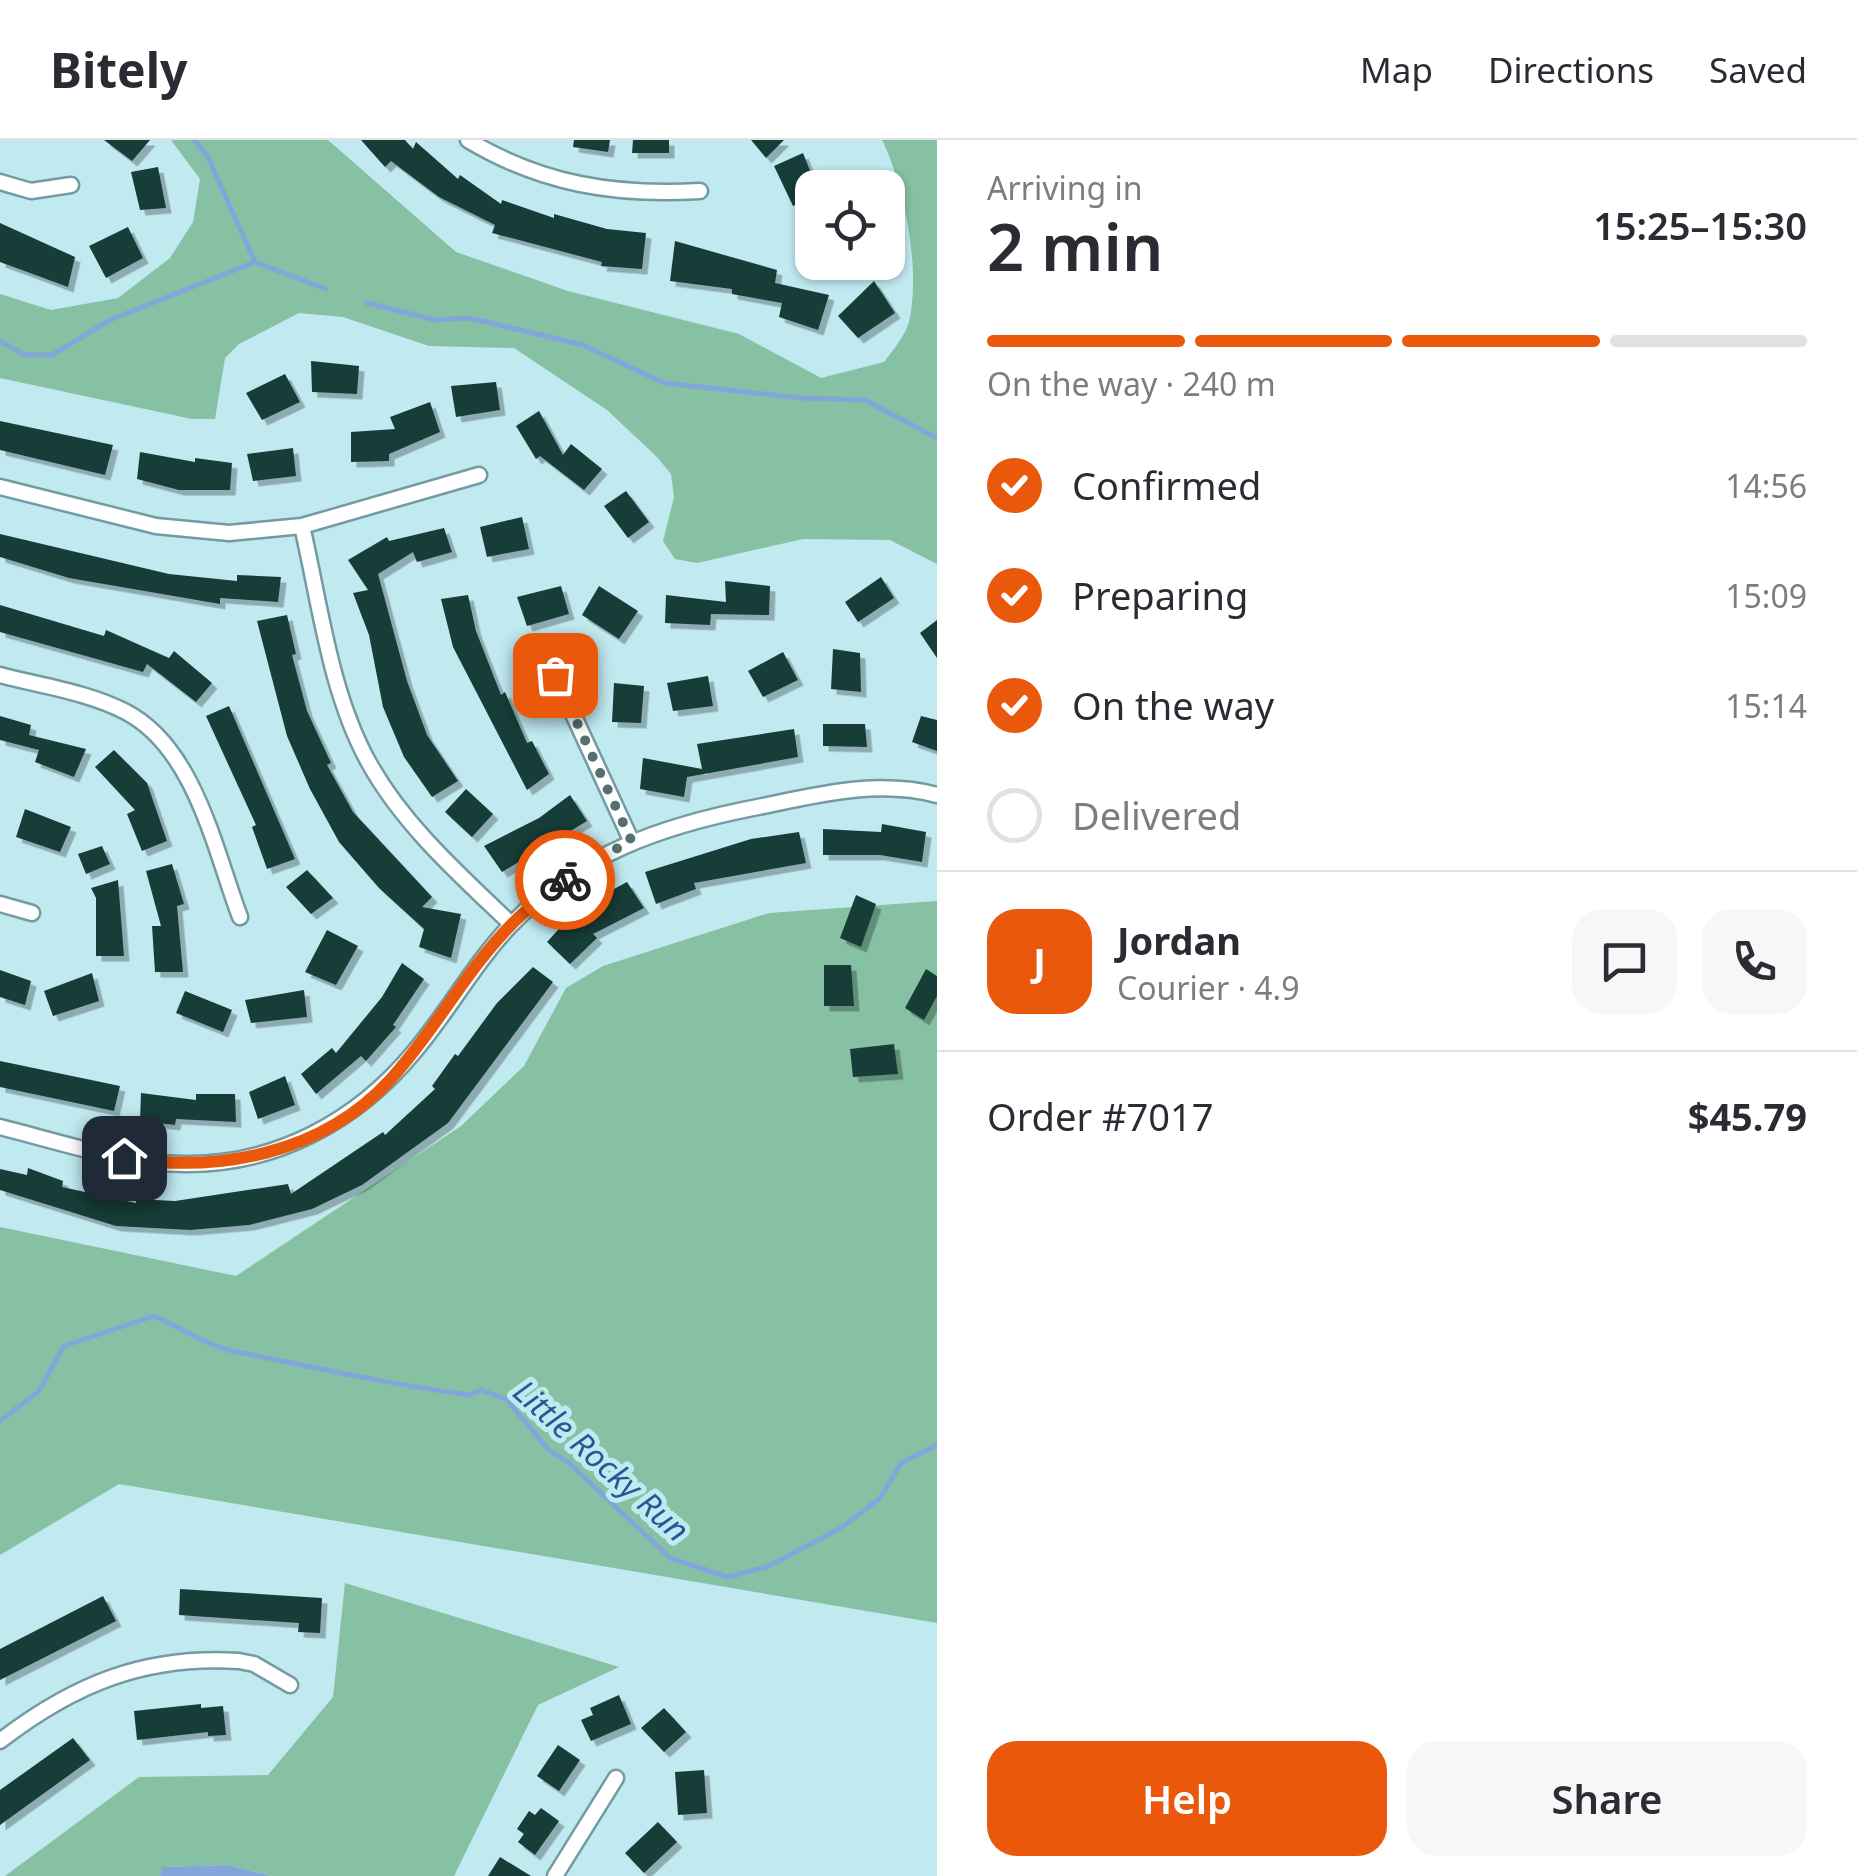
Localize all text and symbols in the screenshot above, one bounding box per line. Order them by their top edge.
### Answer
text: Bitely [50,37,187,102]
text: Map [1360,46,1433,93]
text: Directions [1488,46,1654,93]
text: Saved [1709,46,1807,93]
text: Arriving in [987,166,1142,209]
map controls [795,170,905,280]
button: locate [795,170,905,280]
text: 15:25–15:30 [1593,199,1807,251]
text: 2 min [987,202,1163,290]
text: On the way · 240 m [987,362,1276,405]
icon: check [987,458,1042,513]
text: Confirmed [1072,459,1261,511]
text: 14:56 [1725,464,1807,507]
icon: check [987,568,1042,623]
text: Preparing [1072,569,1248,621]
text: 15:09 [1725,574,1807,617]
pin [513,633,598,718]
icon: bag [528,648,583,703]
icon: check [987,678,1042,733]
text: On the way [1072,679,1274,731]
text: 15:14 [1725,684,1807,727]
text: Delivered [1072,789,1241,841]
courier [515,830,615,930]
icon: bike [538,853,593,908]
button: chat [1572,909,1677,1014]
button: phone [1702,909,1807,1014]
text: Jordan [1117,914,1241,966]
text: J [1033,935,1046,987]
text: Courier · 4.9 [1117,966,1300,1009]
text: Order #7017 [987,1090,1213,1142]
text: $45.79 [1688,1090,1807,1142]
pin [82,1116,167,1201]
icon: home [97,1131,152,1186]
water label: Little Rocky Run [505,1369,699,1550]
button: Help [987,1741,1387,1856]
button: Share [1407,1741,1807,1856]

